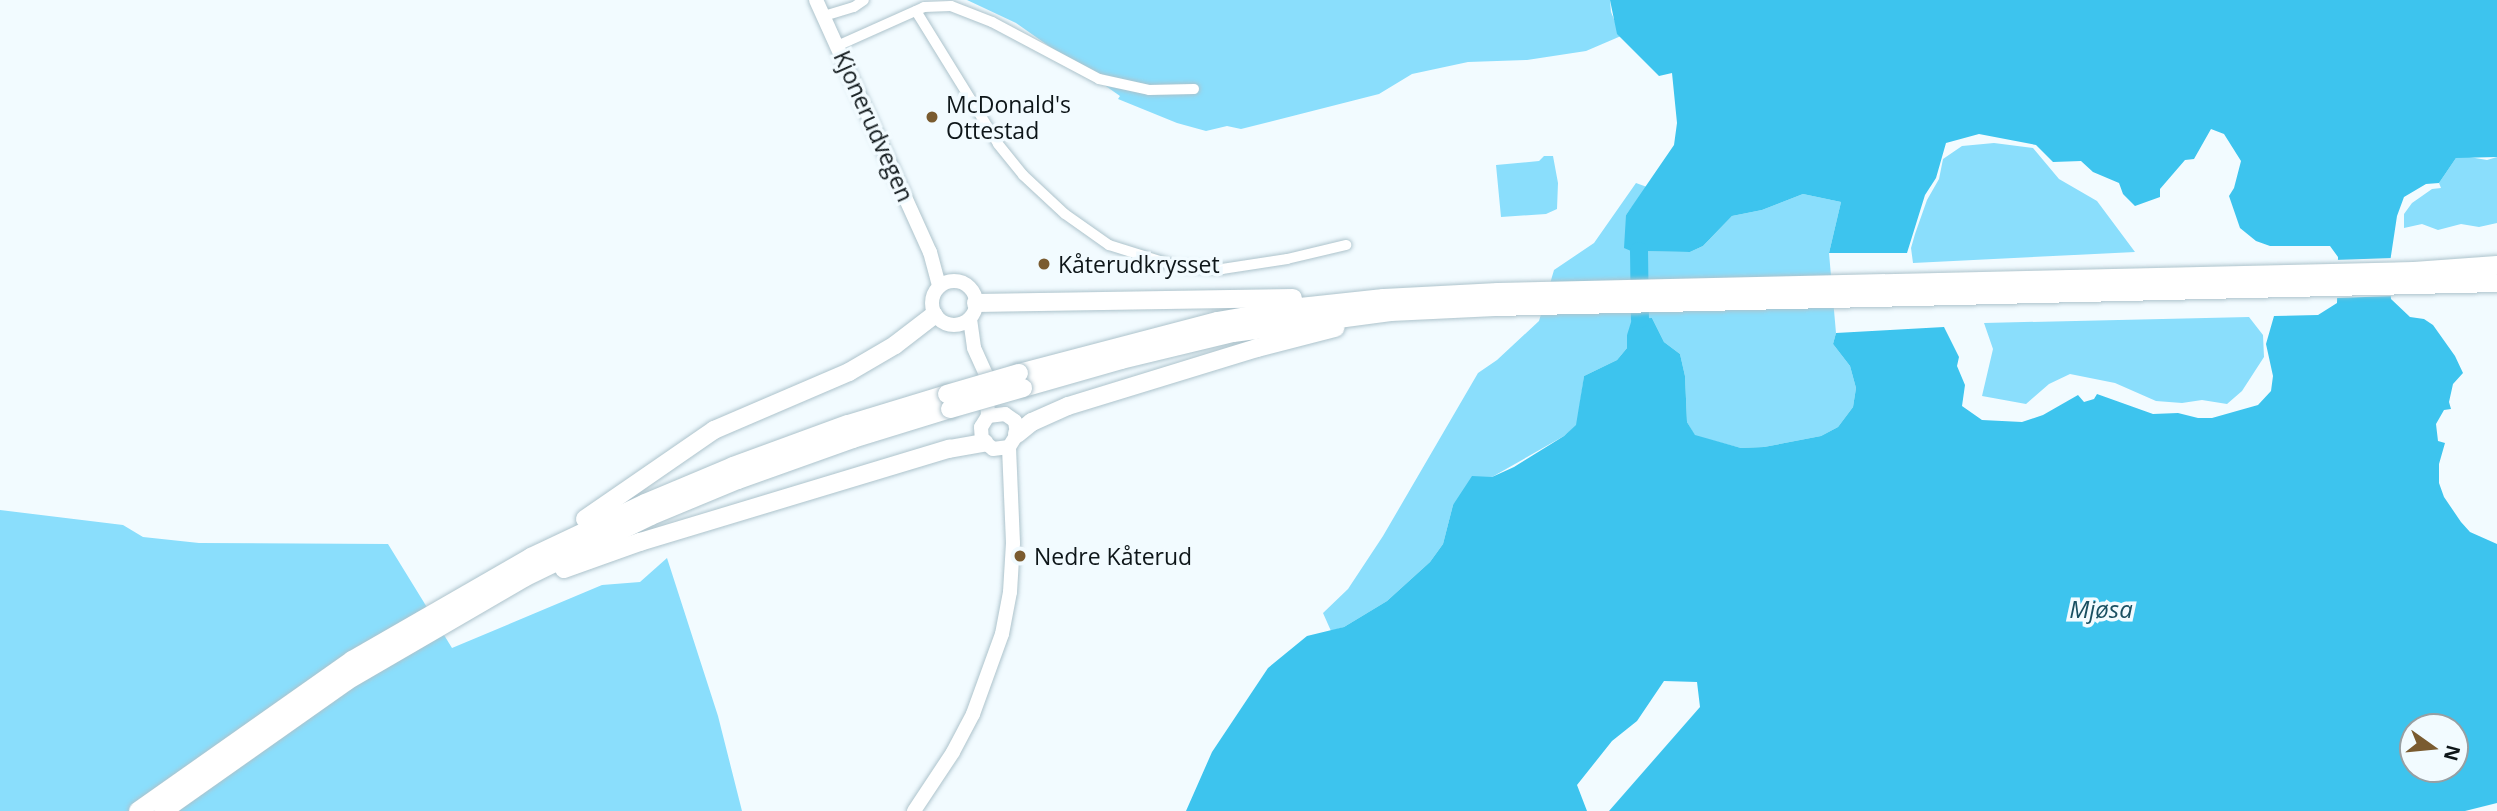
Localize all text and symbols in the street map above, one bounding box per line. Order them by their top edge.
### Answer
street label: Kjonerudvegen [828,46,920,206]
place label: McDonald's Ottestad [946,90,1071,144]
marker: McDonald's Ottestad [924,109,940,125]
place label: Kåterudkrysset [1058,250,1220,278]
marker: Kåterudkrysset [1036,256,1052,272]
place label: Nedre Kåterud [1034,542,1192,570]
marker: Nedre Kåterud [1012,548,1028,564]
water label: Mjøsa [2069,595,2133,623]
north arrow [2399,713,2469,783]
text: N [2438,742,2467,764]

